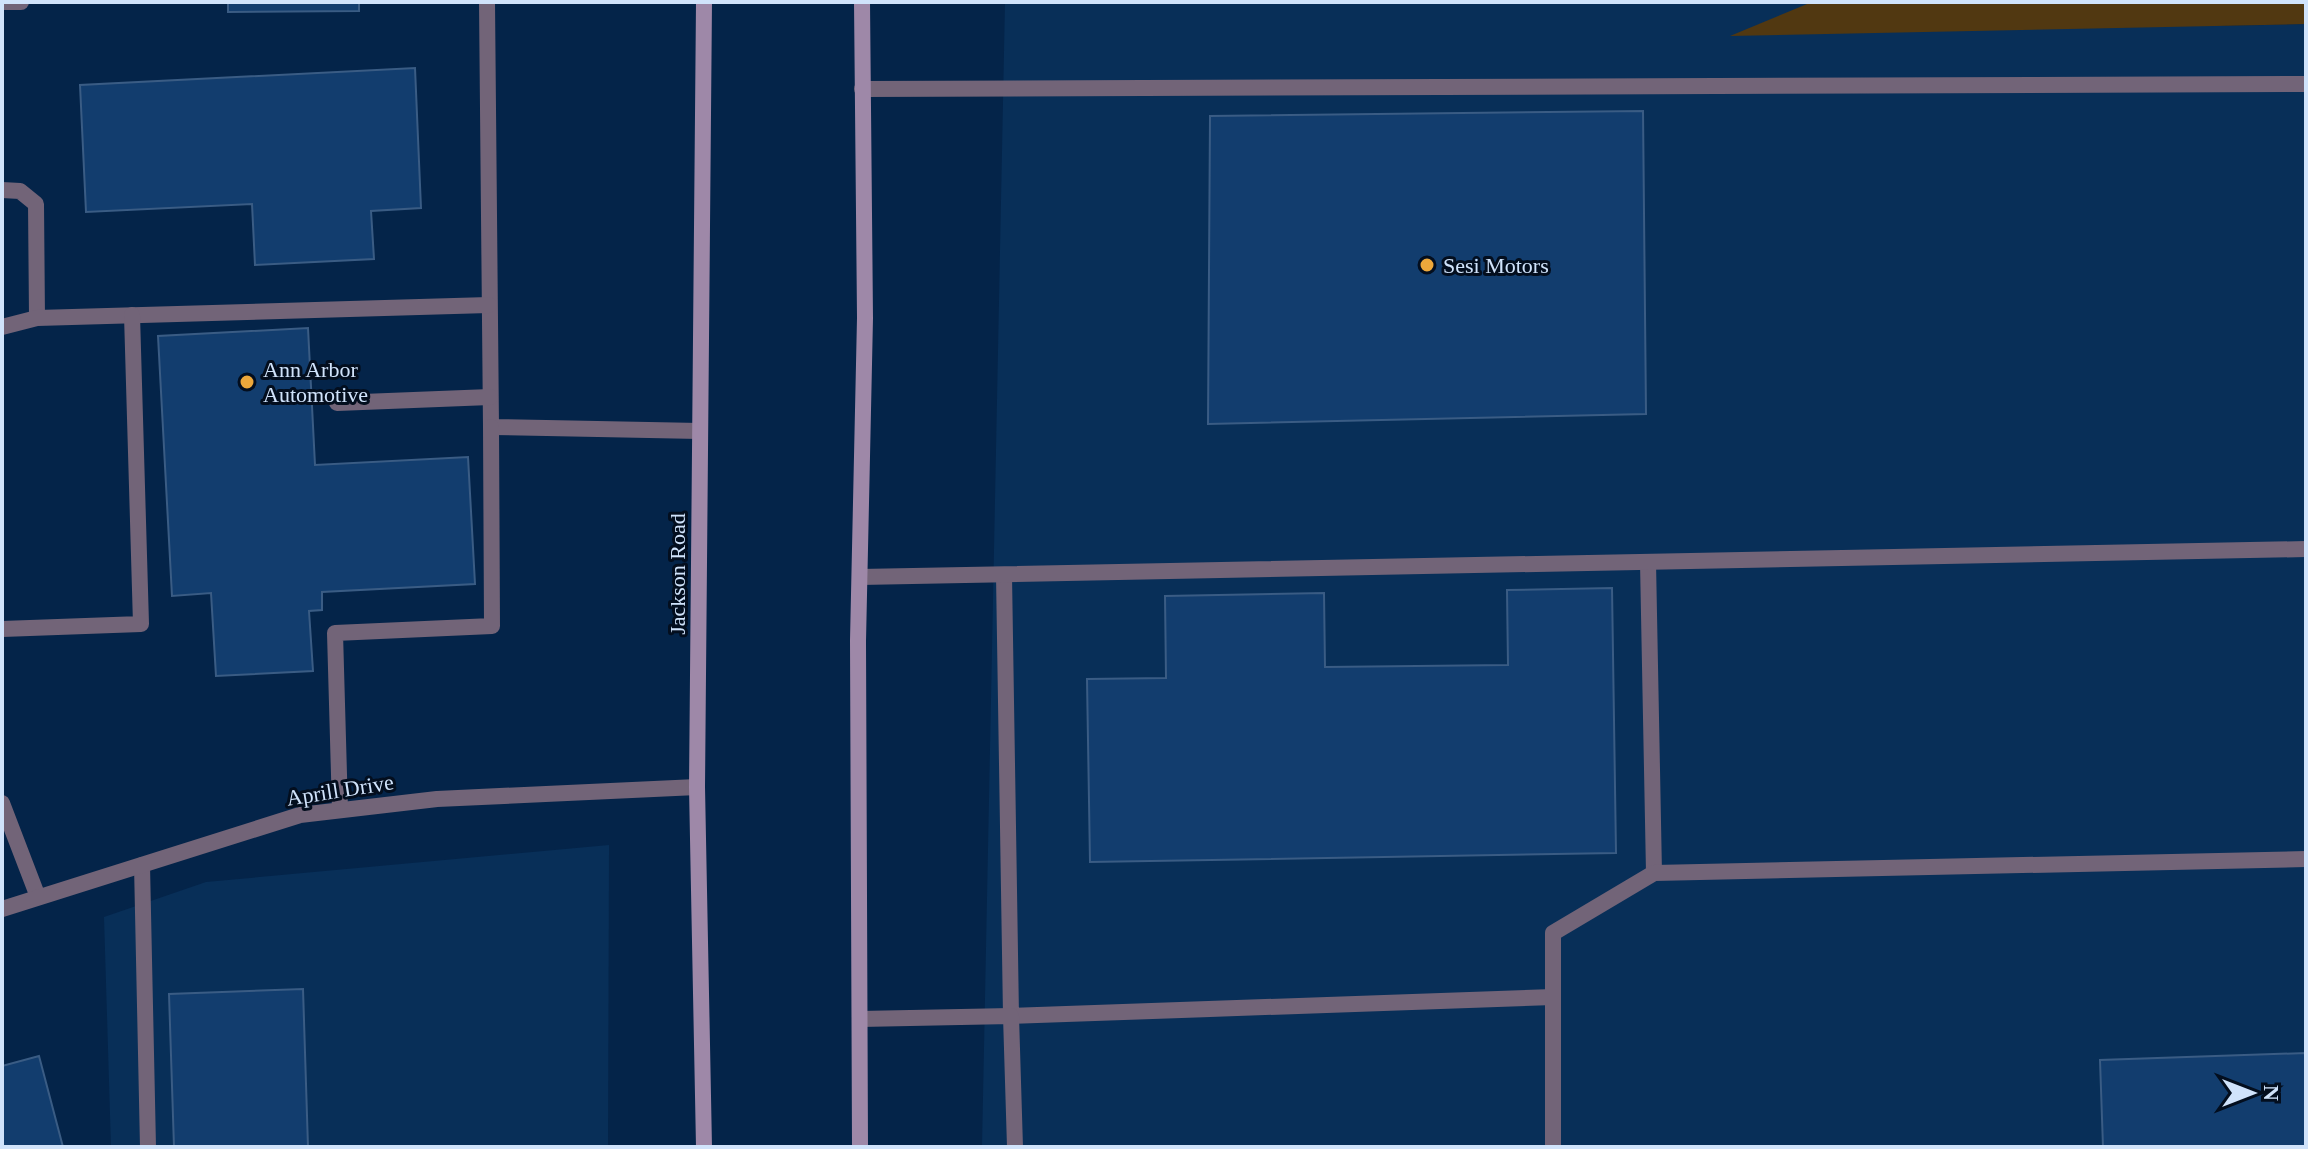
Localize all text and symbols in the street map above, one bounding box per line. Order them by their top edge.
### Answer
place label: Sesi Motors [1443,253,1549,278]
marker: Sesi Motors [1418,256,1436,274]
place label: Ann Arbor Automotive [263,357,368,407]
marker: Ann Arbor Automotive [238,373,256,391]
street label: Jackson Road [665,513,690,635]
street label: Aprill Drive [285,769,395,811]
north arrow [2212,1053,2292,1133]
text: N [2259,1085,2284,1101]

